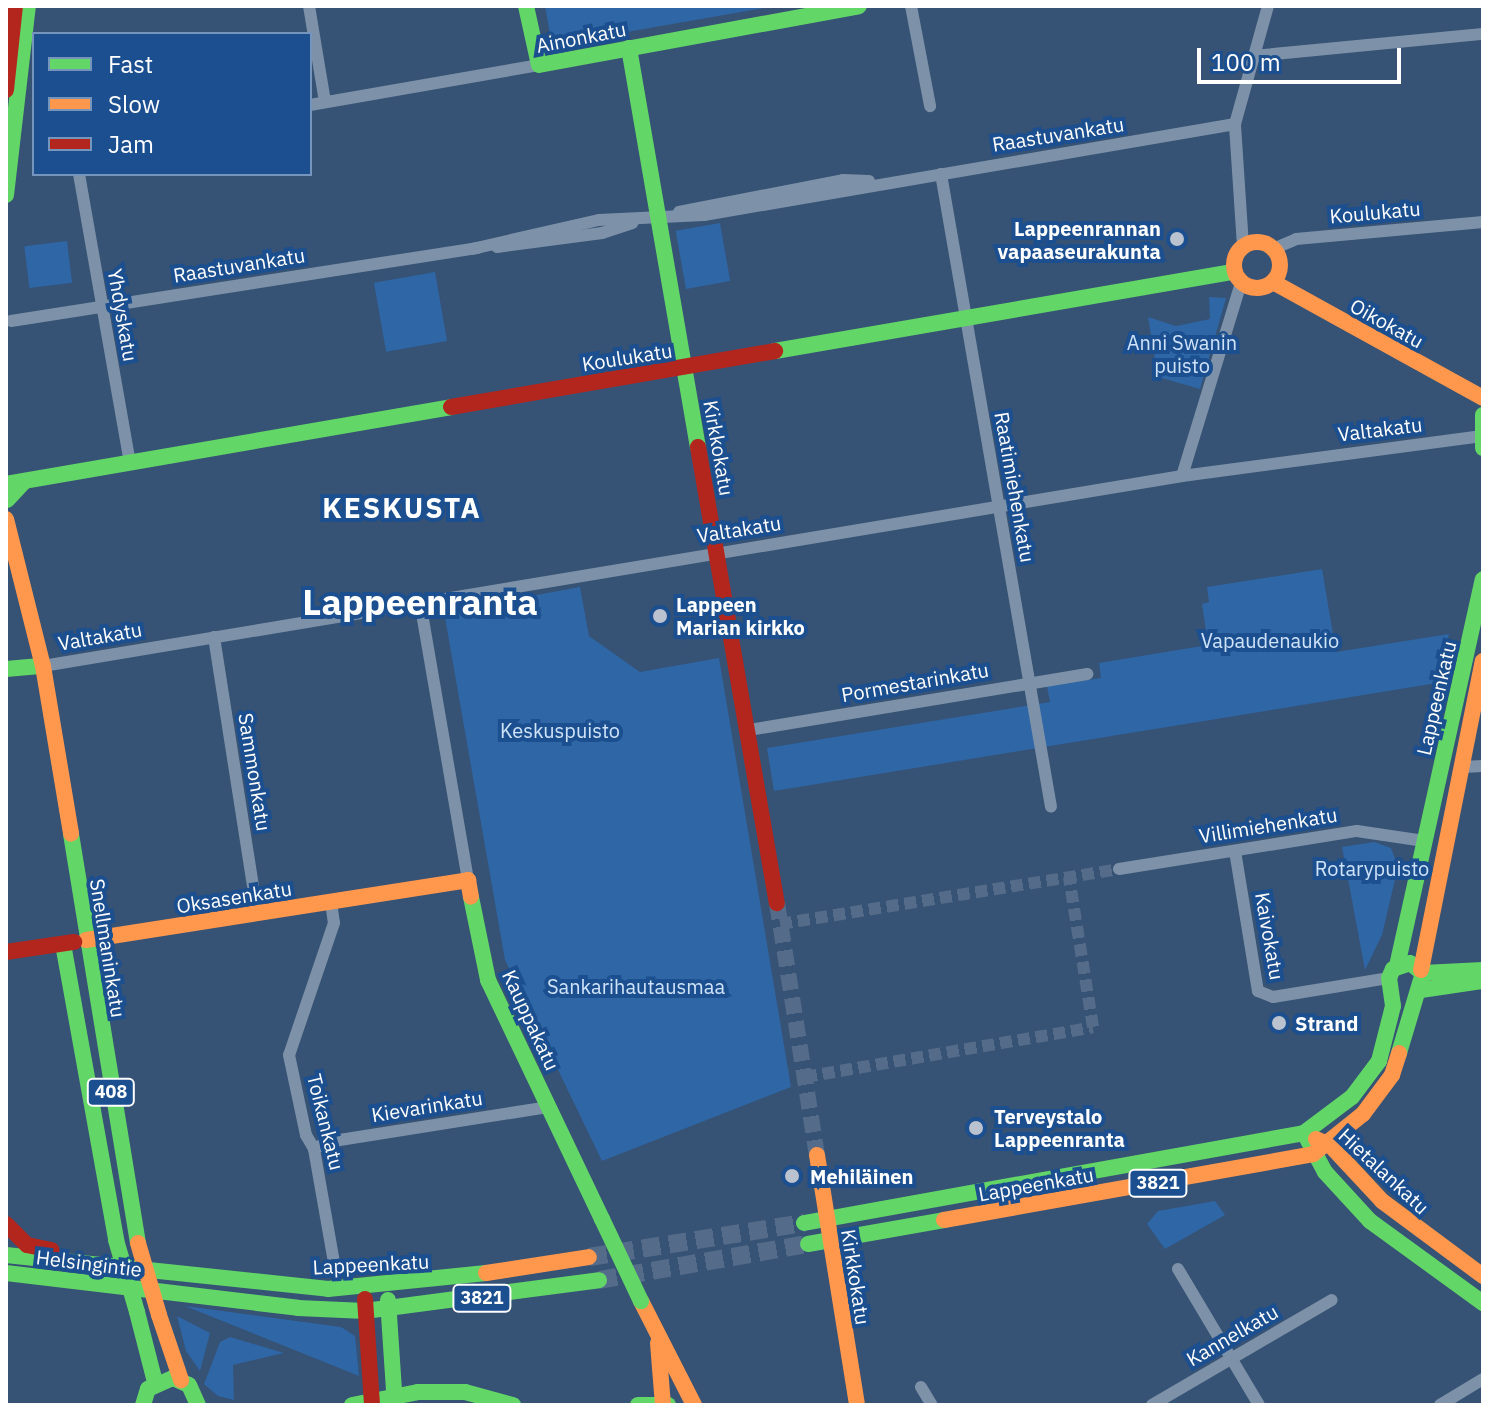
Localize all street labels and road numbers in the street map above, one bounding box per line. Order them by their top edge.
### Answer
street label: Ainonkatu [534,17,628,57]
street label: Raastuvankatu [990,112,1126,156]
street label: Koulukatu [1329,196,1421,228]
street label: Raastuvankatu [171,243,307,287]
street label: Yhdyskatu [103,267,143,363]
street label: Oikokatu [1346,293,1428,353]
street label: Koulukatu [580,338,674,376]
street label: Kirkkokatu [699,398,739,498]
street label: Raatimiehenkatu [990,410,1040,564]
street label: Valtakatu [1336,412,1424,446]
street label: Valtakatu [695,511,783,547]
street label: Valtakatu [56,617,144,655]
street label: Lappeenkatu [1411,638,1461,758]
street label: Pormestarinkatu [839,657,991,707]
street label: Sammonkatu [234,711,276,833]
street label: Villimiehenkatu [1197,802,1339,848]
street label: Oksasenkatu [175,876,293,918]
street label: Snellmaninkatu [85,877,131,1019]
street label: Kaivokatu [1251,890,1289,982]
street label: Kauppakatu [497,966,565,1074]
street label: Toikankatu [302,1071,350,1173]
road number: 408 [85,1078,137,1106]
street label: Kievarinkatu [370,1085,484,1127]
street label: Hietalankatu [1334,1123,1434,1219]
street label: Lappeenkatu [976,1162,1096,1206]
road number: 3821 [1128,1169,1188,1197]
street label: Kirkkokatu [837,1227,875,1327]
street label: Helsingintie [35,1245,143,1281]
street label: Lappeenkatu [312,1249,430,1279]
road number: 3821 [452,1284,512,1312]
street label: Kannelkatu [1182,1299,1282,1371]

